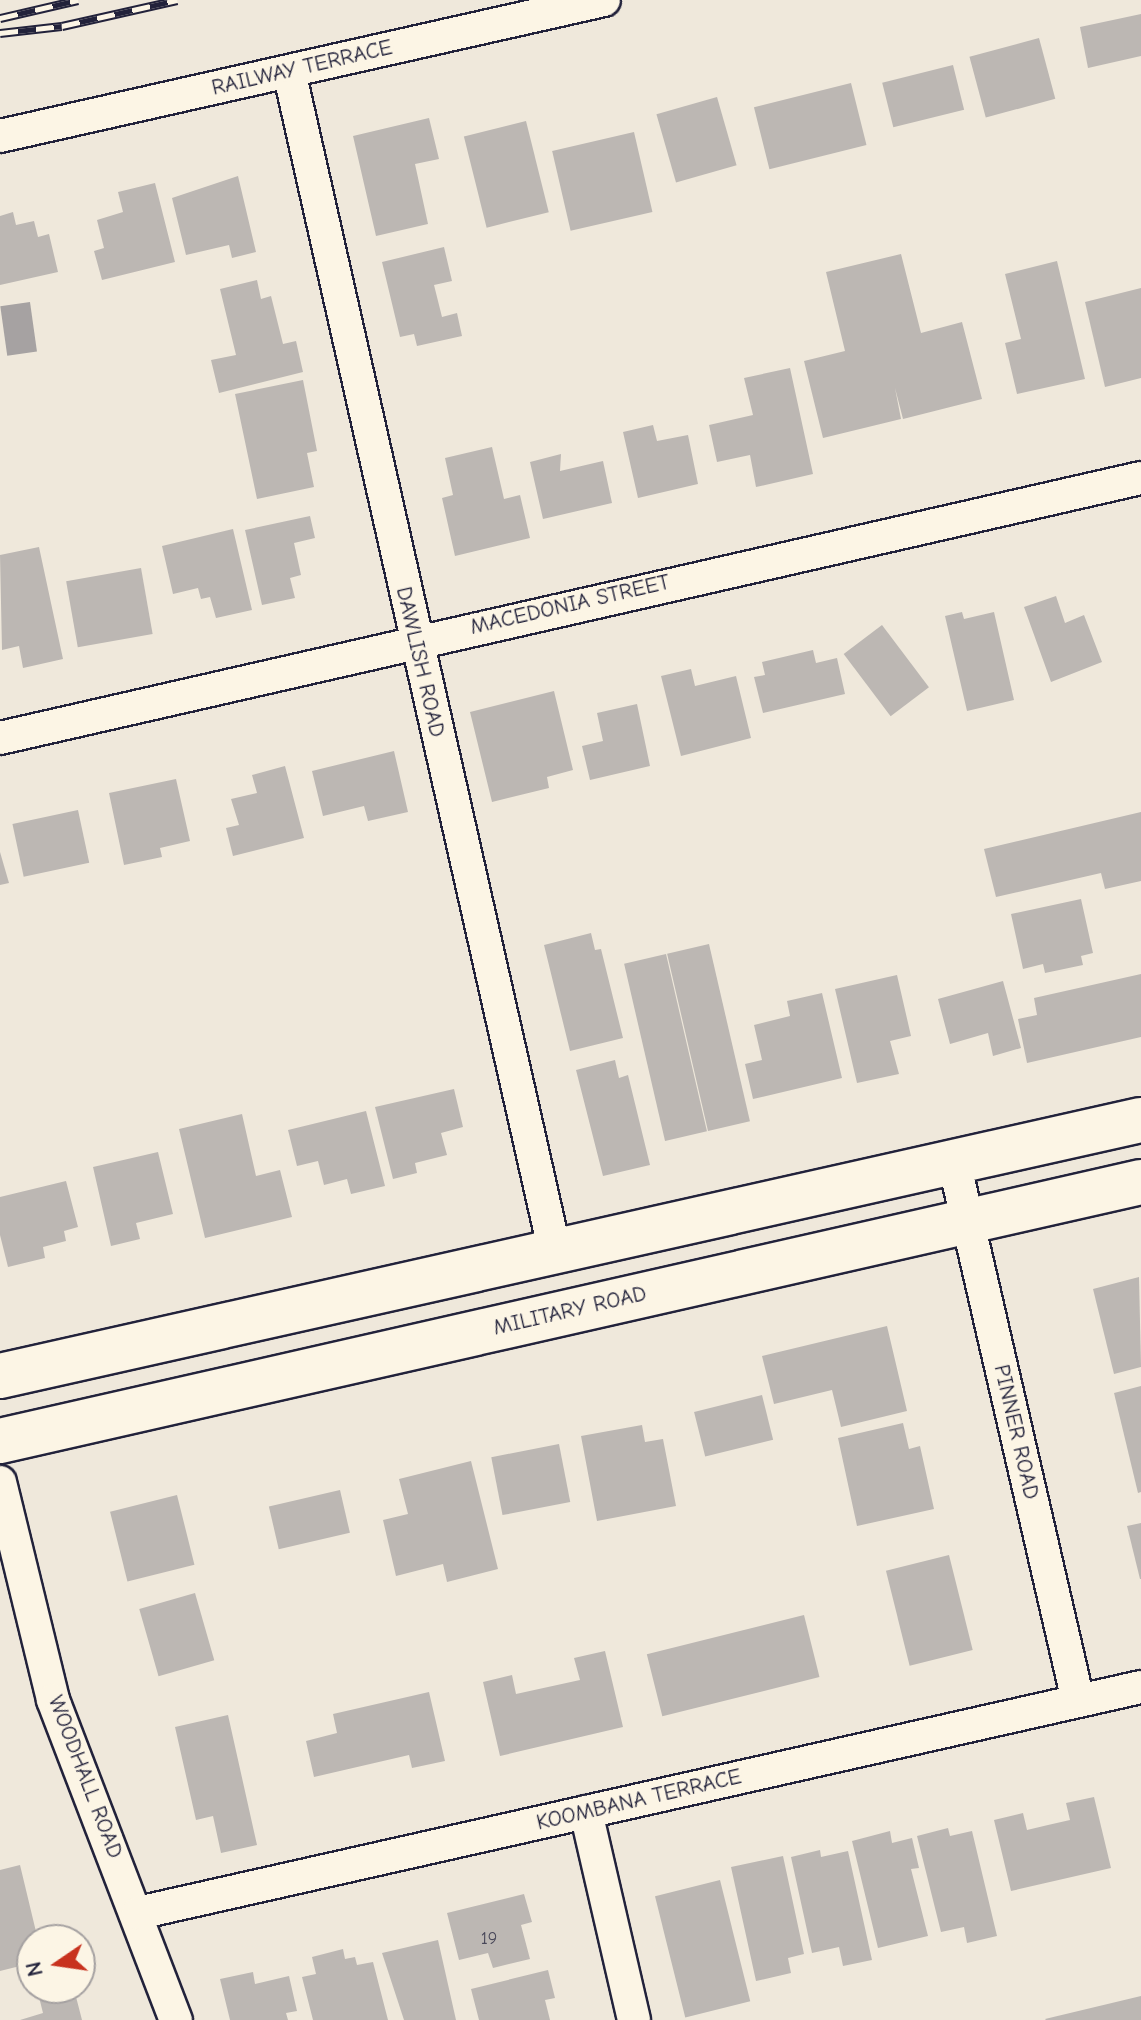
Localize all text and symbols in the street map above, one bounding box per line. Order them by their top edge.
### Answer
street label: RAILWAY TERRACE [209,34,395,102]
street label: MACEDONIA STREET [468,569,672,641]
street label: DAWLISH ROAD [390,584,450,740]
street label: MILITARY ROAD [491,1281,649,1341]
street label: PINNER ROAD [988,1362,1044,1502]
street label: WOODHALL ROAD [42,1692,128,1862]
street label: KOOMBANA TERRACE [534,1764,744,1836]
north arrow [16,1924,96,2004]
house number: 19 [481,1928,497,1950]
text: N [20,1959,49,1979]

